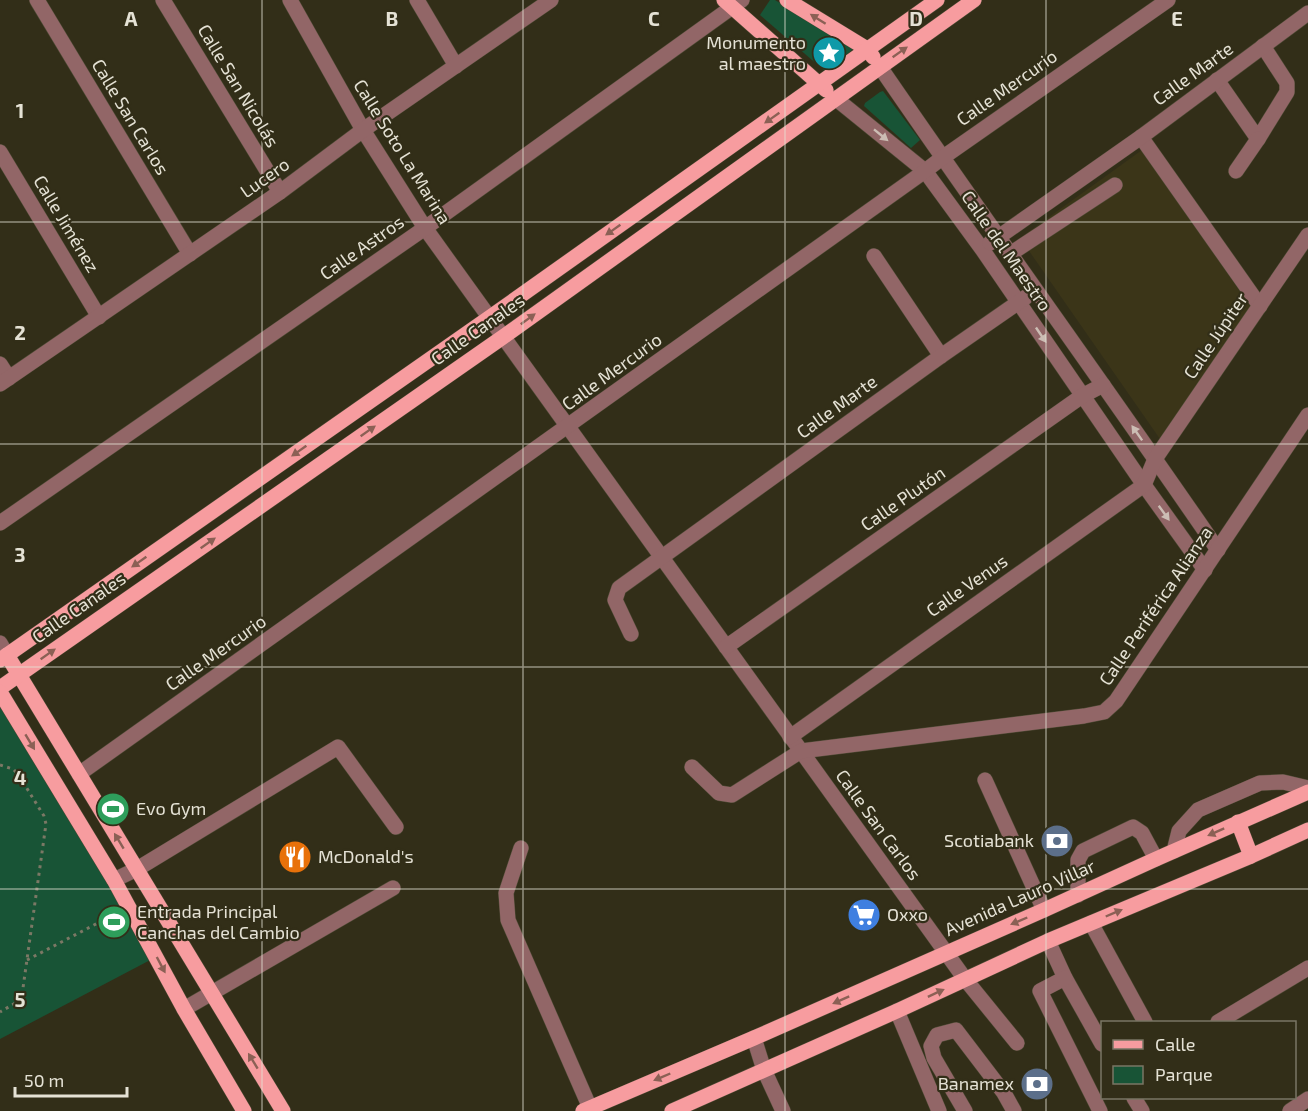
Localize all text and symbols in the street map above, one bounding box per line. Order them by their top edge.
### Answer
text: A [124,6,138,30]
text: B [386,6,398,30]
text: C [648,6,660,30]
text: D [909,6,923,30]
text: E [1171,6,1183,30]
one-way arrow [810,14,826,25]
street label: Calle San Nicolás [194,20,284,151]
place label: Monumento al maestro [706,31,806,74]
place icon: Monumento al maestro [811,35,847,71]
street label: Calle Marte [1148,37,1237,110]
street label: Calle Mercurio [952,44,1061,130]
one-way arrow [892,47,908,58]
street label: Calle San Carlos [88,55,174,178]
street label: Calle Soto La Marina [349,75,456,228]
text: 1 [16,98,24,122]
one-way arrow [765,112,781,124]
one-way arrow [873,128,888,141]
street label: Lucero [236,152,293,202]
street label: Calle Jiménez [29,171,104,276]
street label: Calle del Maestro [957,186,1057,315]
street label: Calle Astros [315,210,408,284]
one-way arrow [606,224,621,236]
street label: Calle Júpiter [1178,288,1252,383]
street label: Calle Canales [426,289,528,369]
one-way arrow [519,313,535,325]
text: 2 [14,320,26,344]
one-way arrow [1035,327,1047,343]
street label: Calle Mercurio [557,328,666,415]
street label: Calle Marte [792,370,881,443]
one-way arrow [359,425,375,437]
one-way arrow [1131,426,1143,442]
one-way arrow [291,445,307,456]
street label: Calle Plutón [856,461,949,535]
one-way arrow [1158,504,1170,520]
street label: Calle Periférica Alianza [1094,522,1217,689]
one-way arrow [200,538,216,549]
text: 3 [14,542,26,566]
street label: Calle Venus [922,549,1011,621]
one-way arrow [131,556,147,567]
street label: Calle Canales [27,567,129,647]
street label: Calle Mercurio [161,609,270,695]
one-way arrow [40,649,56,660]
one-way arrow [25,734,36,750]
text: 4 [14,765,27,789]
street label: Calle San Carlos [831,765,926,884]
sports icon: Evo Gym [95,791,131,827]
place label: Evo Gym [136,797,206,819]
bank icon: Scotiabank [1039,823,1075,859]
one-way arrow [1207,828,1225,838]
place label: Scotiabank [944,829,1034,851]
one-way arrow [114,832,125,849]
restaurant icon: McDonald's [277,839,313,875]
place label: McDonald's [318,845,414,867]
street label: Avenida Lauro Villar [941,854,1098,940]
supermarket icon: Oxxo [846,897,882,933]
place label: Entrada Principal Canchas del Cambio [137,900,300,943]
place label: Oxxo [887,903,928,925]
sports icon: Entrada Principal Canchas del Cambio [96,904,132,940]
one-way arrow [1105,908,1123,917]
one-way arrow [1010,917,1028,926]
one-way arrow [156,956,166,973]
text: 5 [14,987,26,1011]
one-way arrow [927,987,945,997]
one-way arrow [832,995,849,1004]
legend [1101,1021,1296,1099]
text: Calle [1155,1033,1196,1055]
one-way arrow [248,1052,258,1069]
scale bar [15,1060,128,1098]
text: Parque [1155,1063,1213,1085]
bank icon: Banamex [1019,1066,1055,1102]
text: 50 m [24,1069,64,1091]
one-way arrow [652,1072,670,1082]
place label: Banamex [938,1072,1014,1094]

